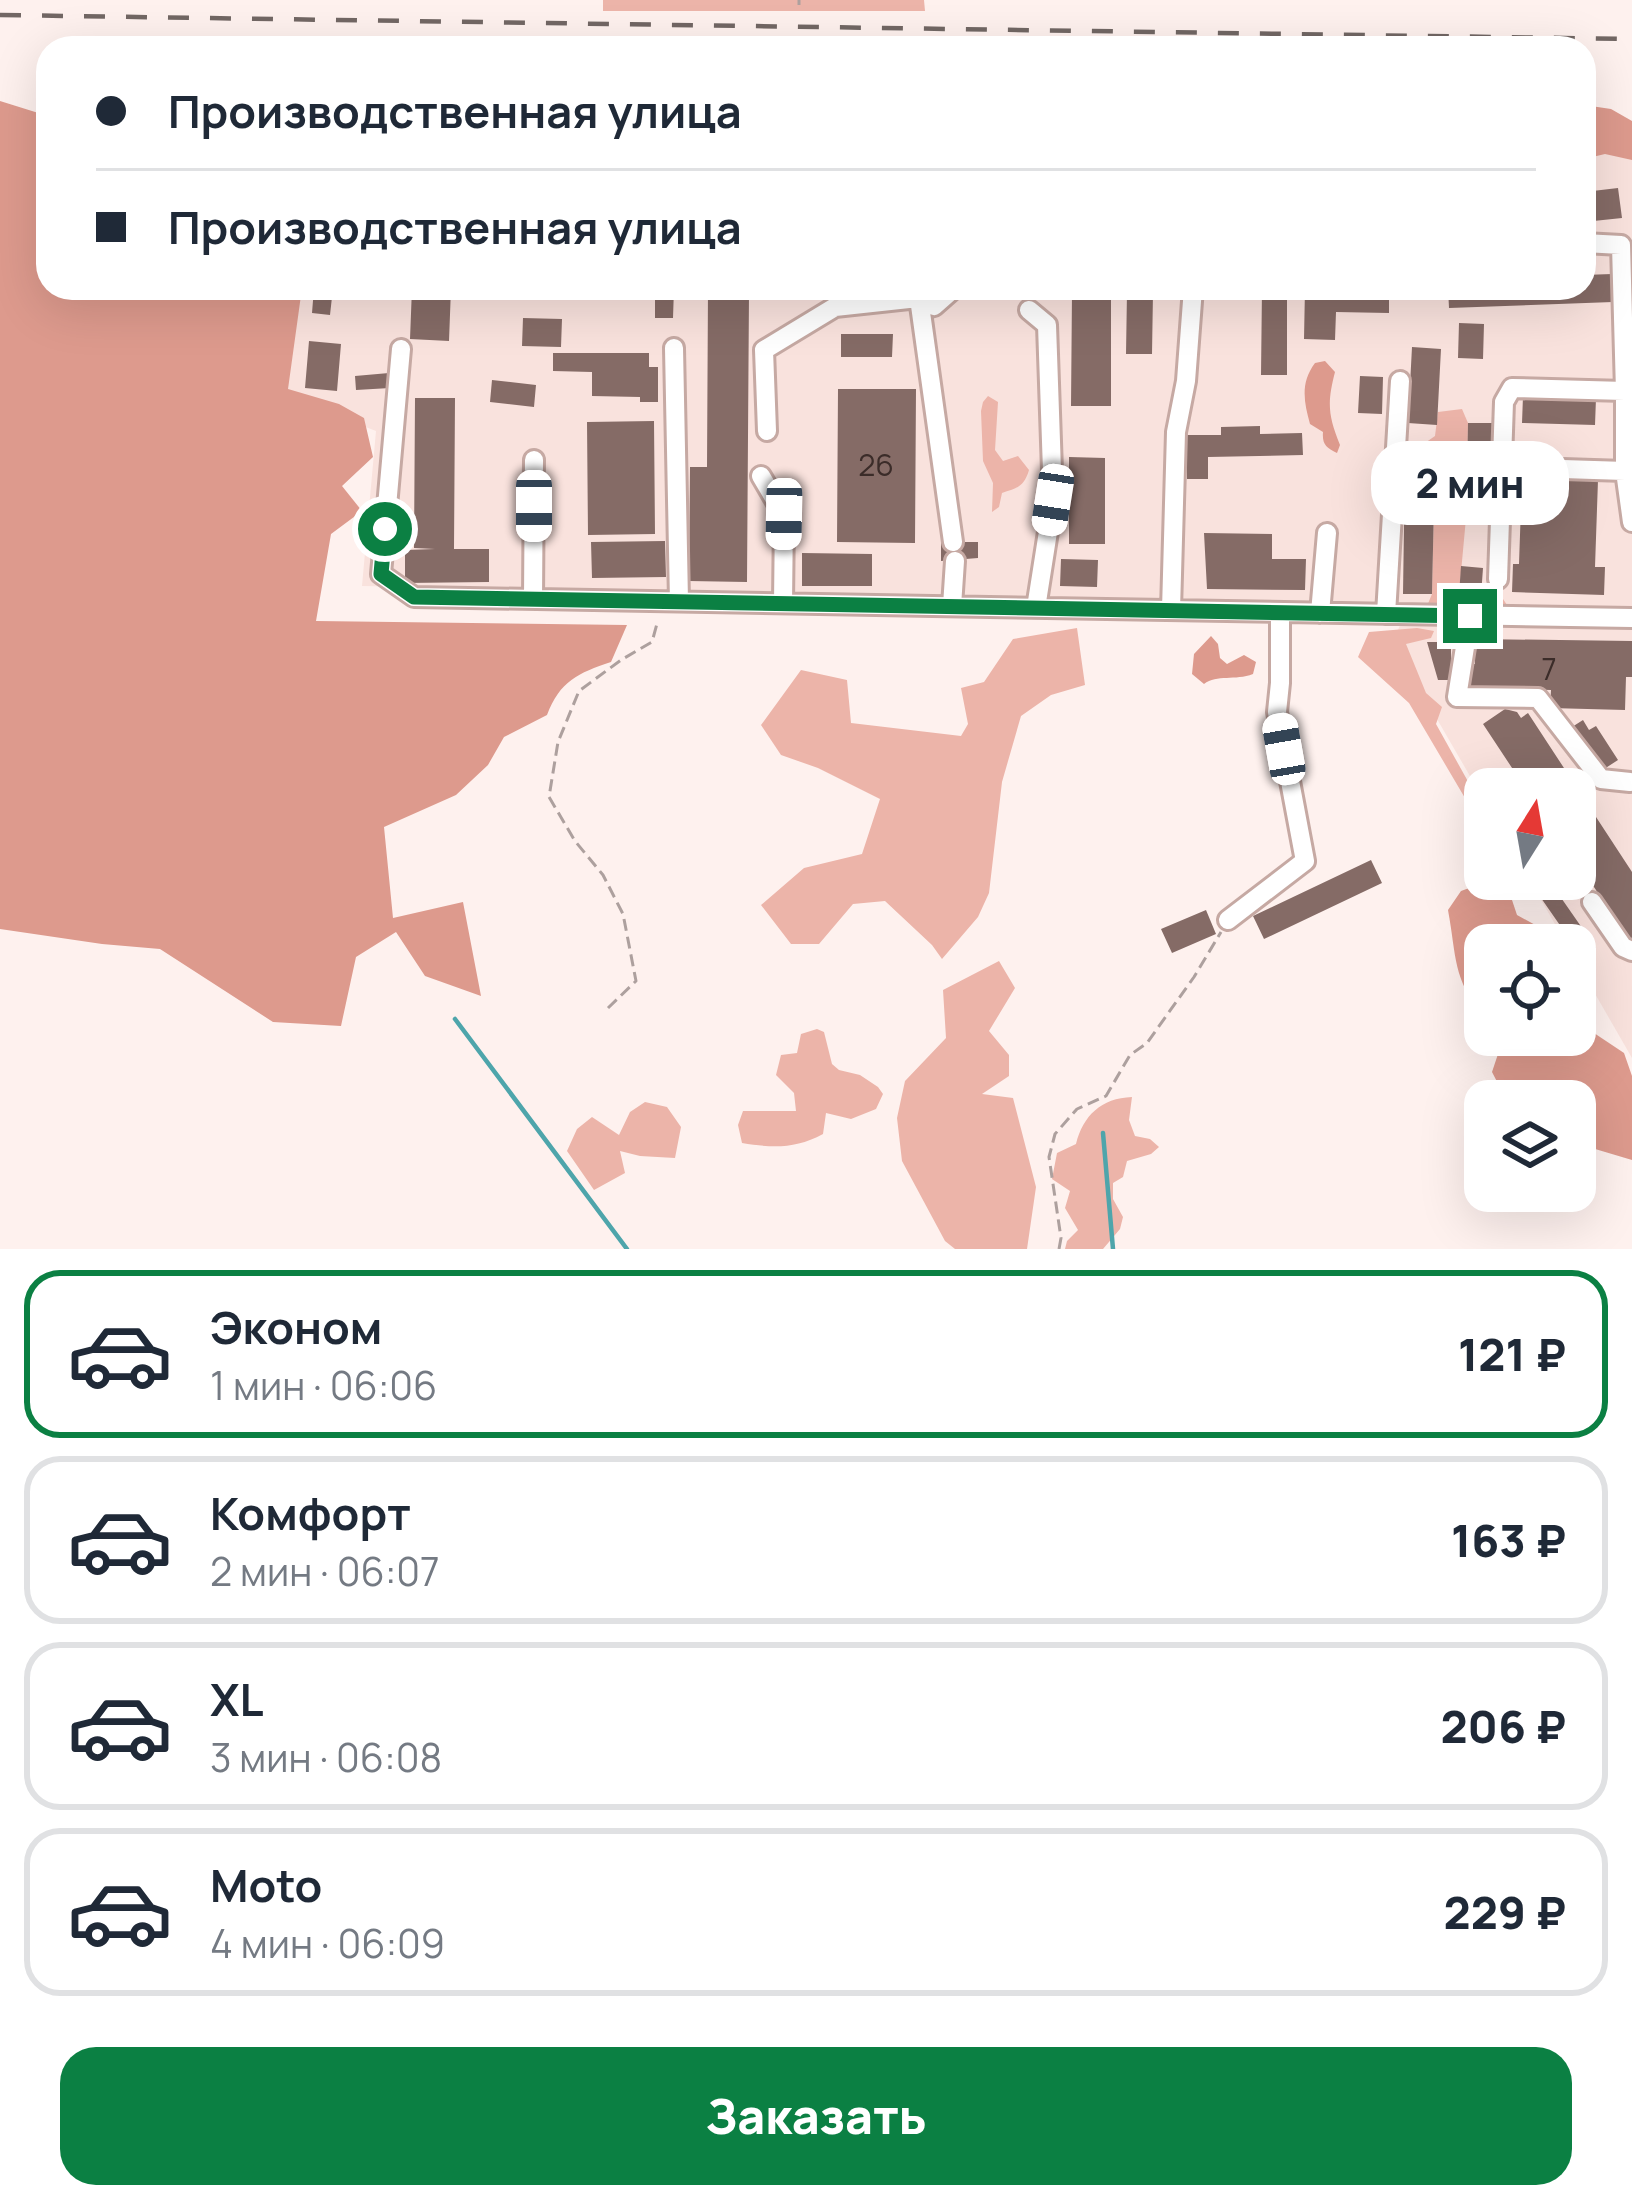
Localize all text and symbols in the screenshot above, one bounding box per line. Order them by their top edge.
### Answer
text: Производственная улица [168,80,742,142]
text: Производственная улица [168,196,742,258]
callout: 2 мин [1371,442,1569,526]
house number: 26 [858,444,894,485]
text: 2 мин [1416,456,1524,510]
car [1030,462,1076,538]
car [516,470,552,542]
car [765,478,803,550]
route start [358,502,412,556]
route end [1443,589,1497,643]
house number: 7 [1541,648,1557,689]
car [1260,710,1308,788]
north arrow [1464,768,1596,900]
map controls [1464,768,1596,1212]
button: locate [1464,924,1596,1056]
button: layers [1464,1080,1596,1212]
text: Эконом [210,1296,382,1358]
icon: car [66,1300,174,1408]
text: 121 ₽ [1458,1323,1566,1385]
text: 1 мин · 06:06 [210,1358,437,1412]
text: Комфорт [210,1482,411,1544]
icon: car [66,1486,174,1594]
text: 163 ₽ [1451,1509,1566,1571]
text: 2 мин · 06:07 [210,1544,440,1598]
text: XL [210,1668,264,1730]
icon: car [66,1672,174,1780]
text: 206 ₽ [1440,1695,1566,1757]
text: 3 мин · 06:08 [210,1730,442,1784]
text: Moto [210,1854,322,1916]
icon: car [66,1858,174,1966]
text: 229 ₽ [1444,1881,1566,1943]
text: 4 мин · 06:09 [210,1916,445,1970]
button: Заказать [60,2047,1572,2185]

